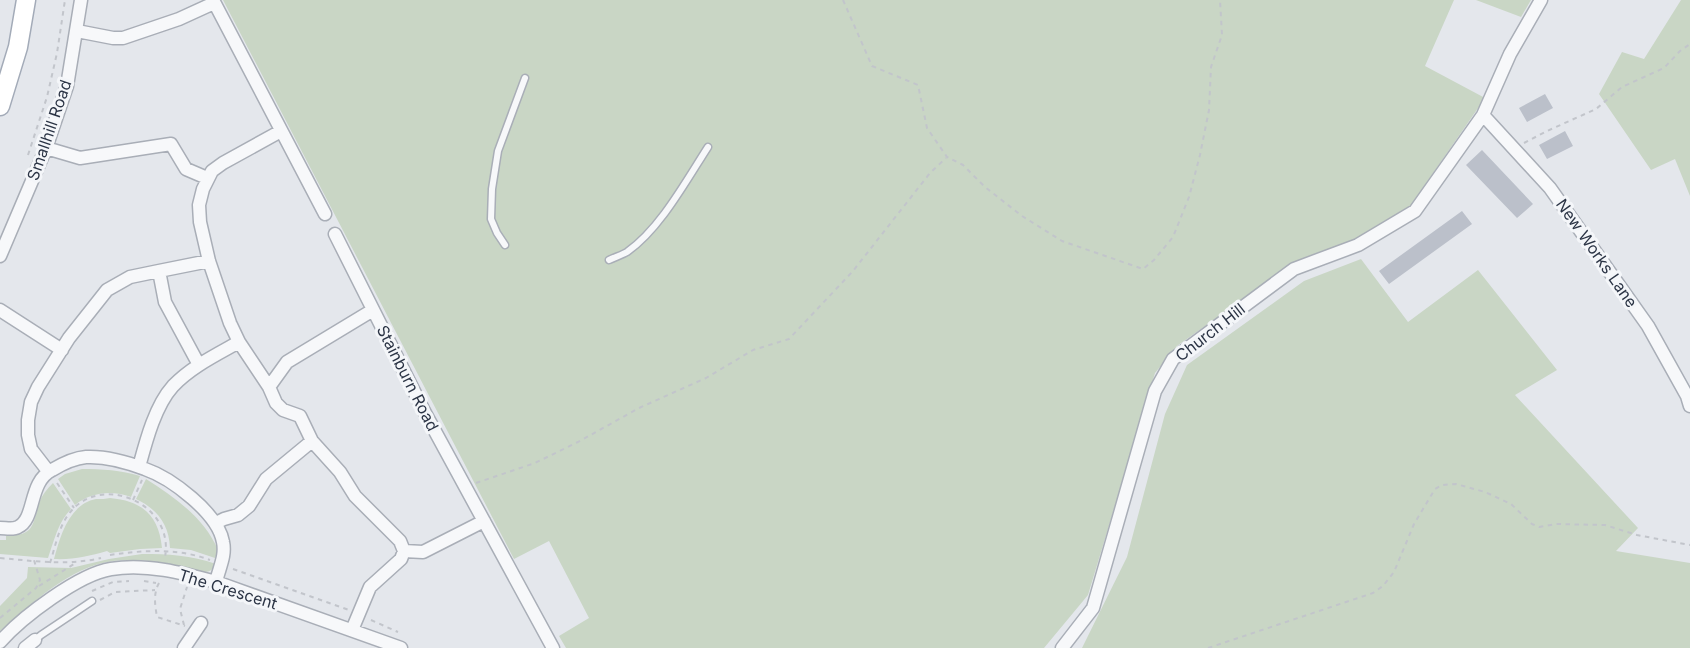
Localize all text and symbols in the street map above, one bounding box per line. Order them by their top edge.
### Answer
street label: Smallhill Road [22,77,76,183]
street label: New Works Lane [1552,195,1642,311]
street label: Church Hill [1171,299,1249,365]
street label: Stainburn Road [373,322,443,434]
street label: The Crescent [176,565,280,613]

